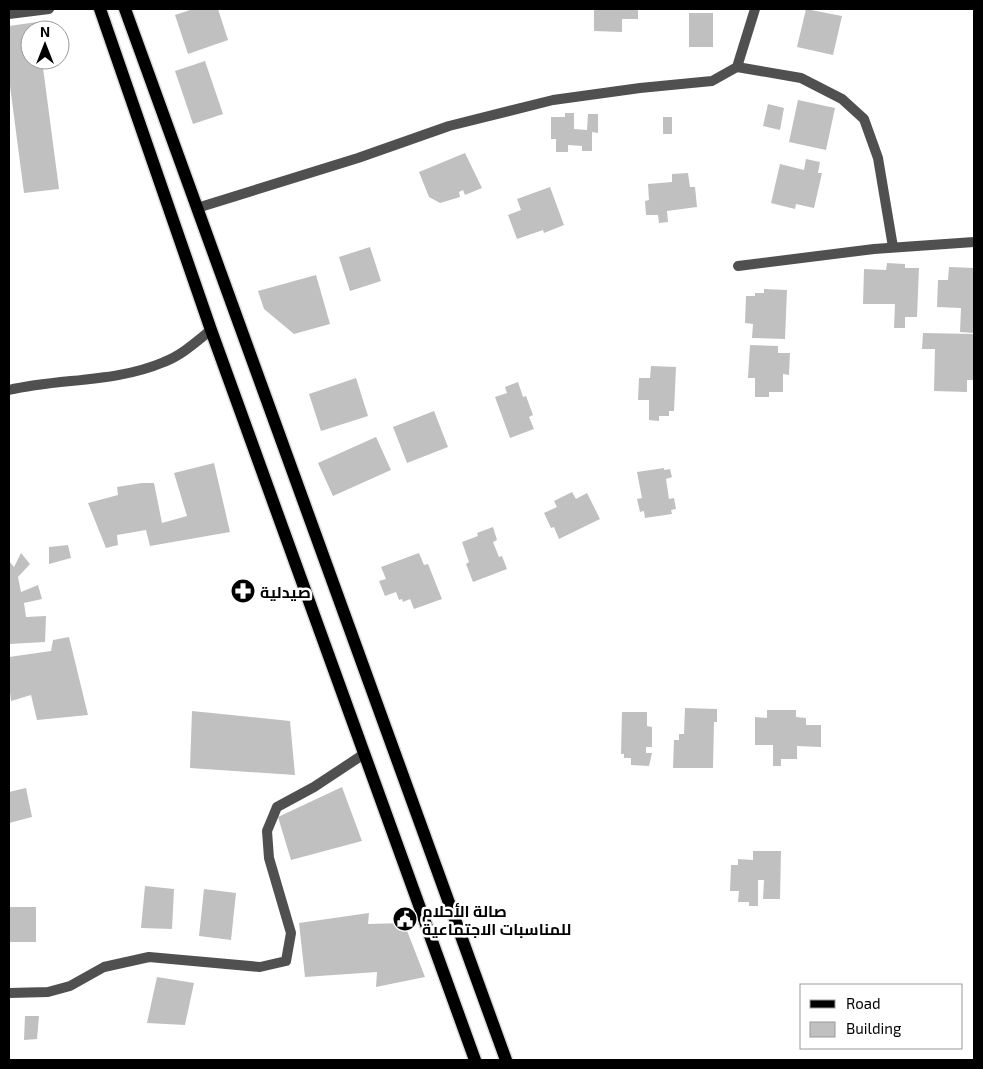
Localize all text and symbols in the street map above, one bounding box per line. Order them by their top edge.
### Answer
north arrow [20,20,70,70]
text: N [40,23,50,40]
pharmacy icon: صيدلية [230,578,256,604]
place label: صيدلية [260,582,311,601]
place label: صالة الأحلام للمناسبات الاجتماعية [422,901,571,938]
public building icon: صالة الأحلام للمناسبات الاجتماعية [392,906,418,932]
legend [800,984,963,1049]
text: Road [846,994,881,1012]
text: Building [846,1019,902,1037]

